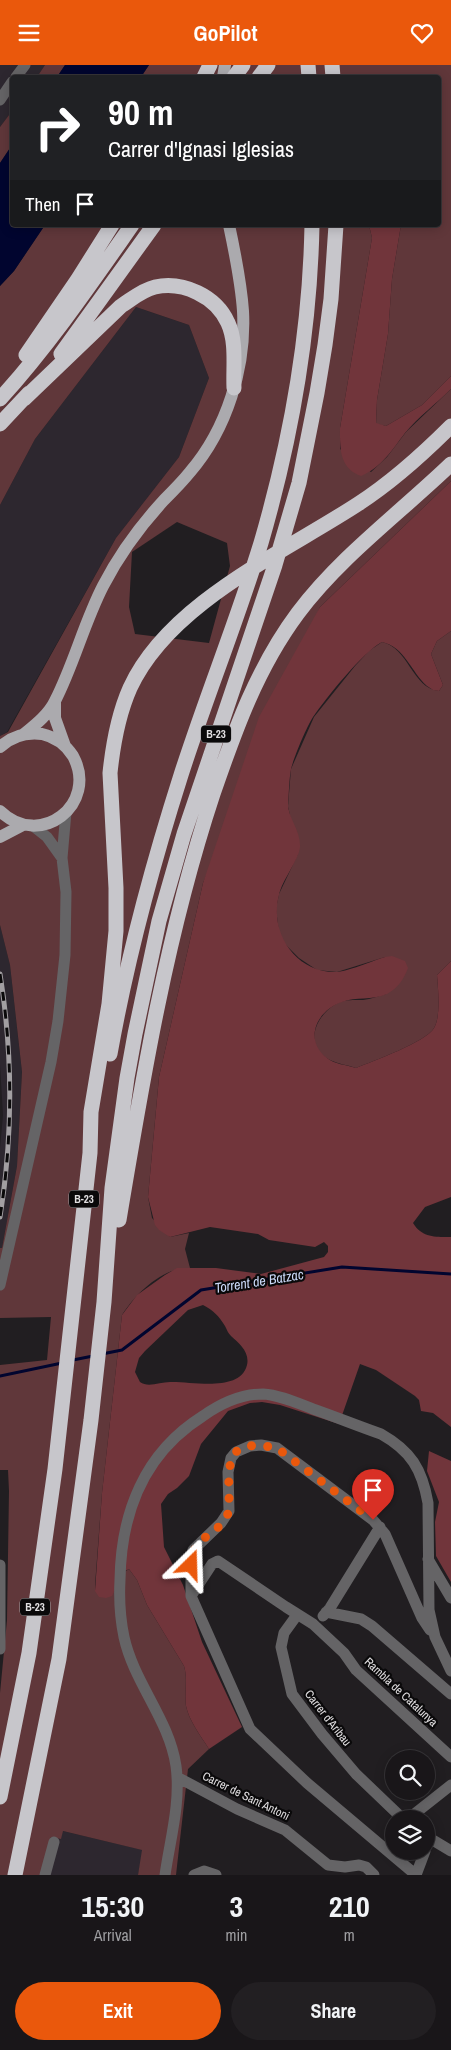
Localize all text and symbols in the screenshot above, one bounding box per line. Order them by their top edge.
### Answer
text: GoPilot [193,18,258,48]
icon: menu [15,19,43,47]
icon: heart [408,19,436,47]
text: 90 m [108,89,173,136]
icon: right [25,95,90,160]
text: Carrer d'Ignasi Iglesias [108,134,294,164]
icon: arrive [71,190,99,218]
text: Then [25,191,61,217]
road number: B-23 [201,726,231,743]
road number: B-23 [69,1191,99,1207]
water label: Torrent de Batzac [213,1265,305,1297]
pin [352,1469,394,1520]
icon: arrive [359,1476,387,1504]
position arrow [164,1538,216,1590]
road number: B-23 [20,1599,50,1615]
street label: Rambla de Catalunya [361,1654,441,1730]
street label: Carrer d'Aribau [301,1687,355,1749]
map controls [385,1750,435,1860]
button: search [385,1750,435,1800]
street label: Carrer de Sant Antoni [200,1768,292,1824]
button: layers [385,1810,435,1860]
text: 15:30 [81,1886,144,1926]
text: 3 [230,1886,243,1926]
text: 210 [329,1886,370,1926]
text: Arrival [94,1924,132,1946]
text: min [225,1924,247,1946]
text: m [344,1924,355,1946]
button: Exit [15,1982,221,2040]
button: Share [231,1982,436,2040]

